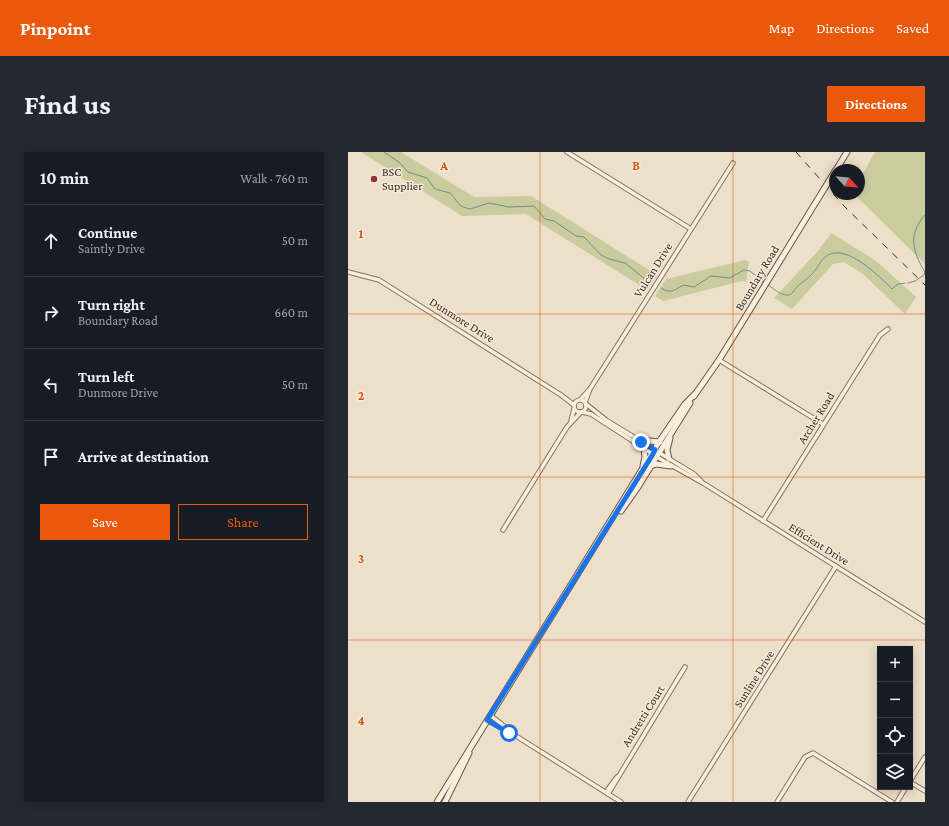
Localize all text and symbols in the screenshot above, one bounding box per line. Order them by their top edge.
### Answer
text: Pinpoint [20,18,91,39]
text: Map [769,20,794,36]
text: Directions [816,20,874,36]
text: Saved [896,20,929,36]
button: Directions [827,86,925,122]
text: Find us [24,89,111,120]
text: A [439,158,448,173]
text: B [632,158,640,173]
north arrow [829,164,865,200]
place label: BSC Supplier [382,165,423,193]
text: 10 min [40,169,89,188]
text: Walk · 760 m [240,171,308,186]
marker: BSC Supplier [369,174,379,184]
text: Continue [78,225,137,241]
text: 1 [359,226,364,241]
icon: ahead [40,230,62,252]
text: 50 m [282,233,308,248]
street label: Vulcan Drive [631,240,675,300]
text: Saintly Drive [78,241,145,256]
street label: Boundary Road [732,242,782,313]
street label: Dunmore Drive [427,294,497,346]
text: Turn right [78,297,145,313]
icon: right [40,302,62,324]
text: 660 m [275,305,308,320]
text: Boundary Road [78,313,158,328]
text: Turn left [78,369,134,385]
icon: left [40,374,62,396]
text: 50 m [282,377,308,392]
text: Dunmore Drive [78,385,158,400]
text: 2 [358,388,365,403]
street label: Archer Road [795,389,838,446]
route end [632,433,650,451]
icon: arrive [40,446,62,468]
text: Arrive at destination [78,449,209,465]
button: Save [40,504,170,540]
button: Share [178,504,308,540]
street label: Efficient Drive [786,520,852,568]
text: 3 [358,551,364,566]
map controls [877,646,913,790]
button: + [877,646,913,682]
street label: Sunline Drive [731,648,777,710]
street label: Andretti Court [619,682,668,749]
button: − [877,682,913,718]
text: 4 [357,713,365,728]
button: locate [877,718,913,754]
route start [500,724,518,742]
button: layers [877,754,913,790]

